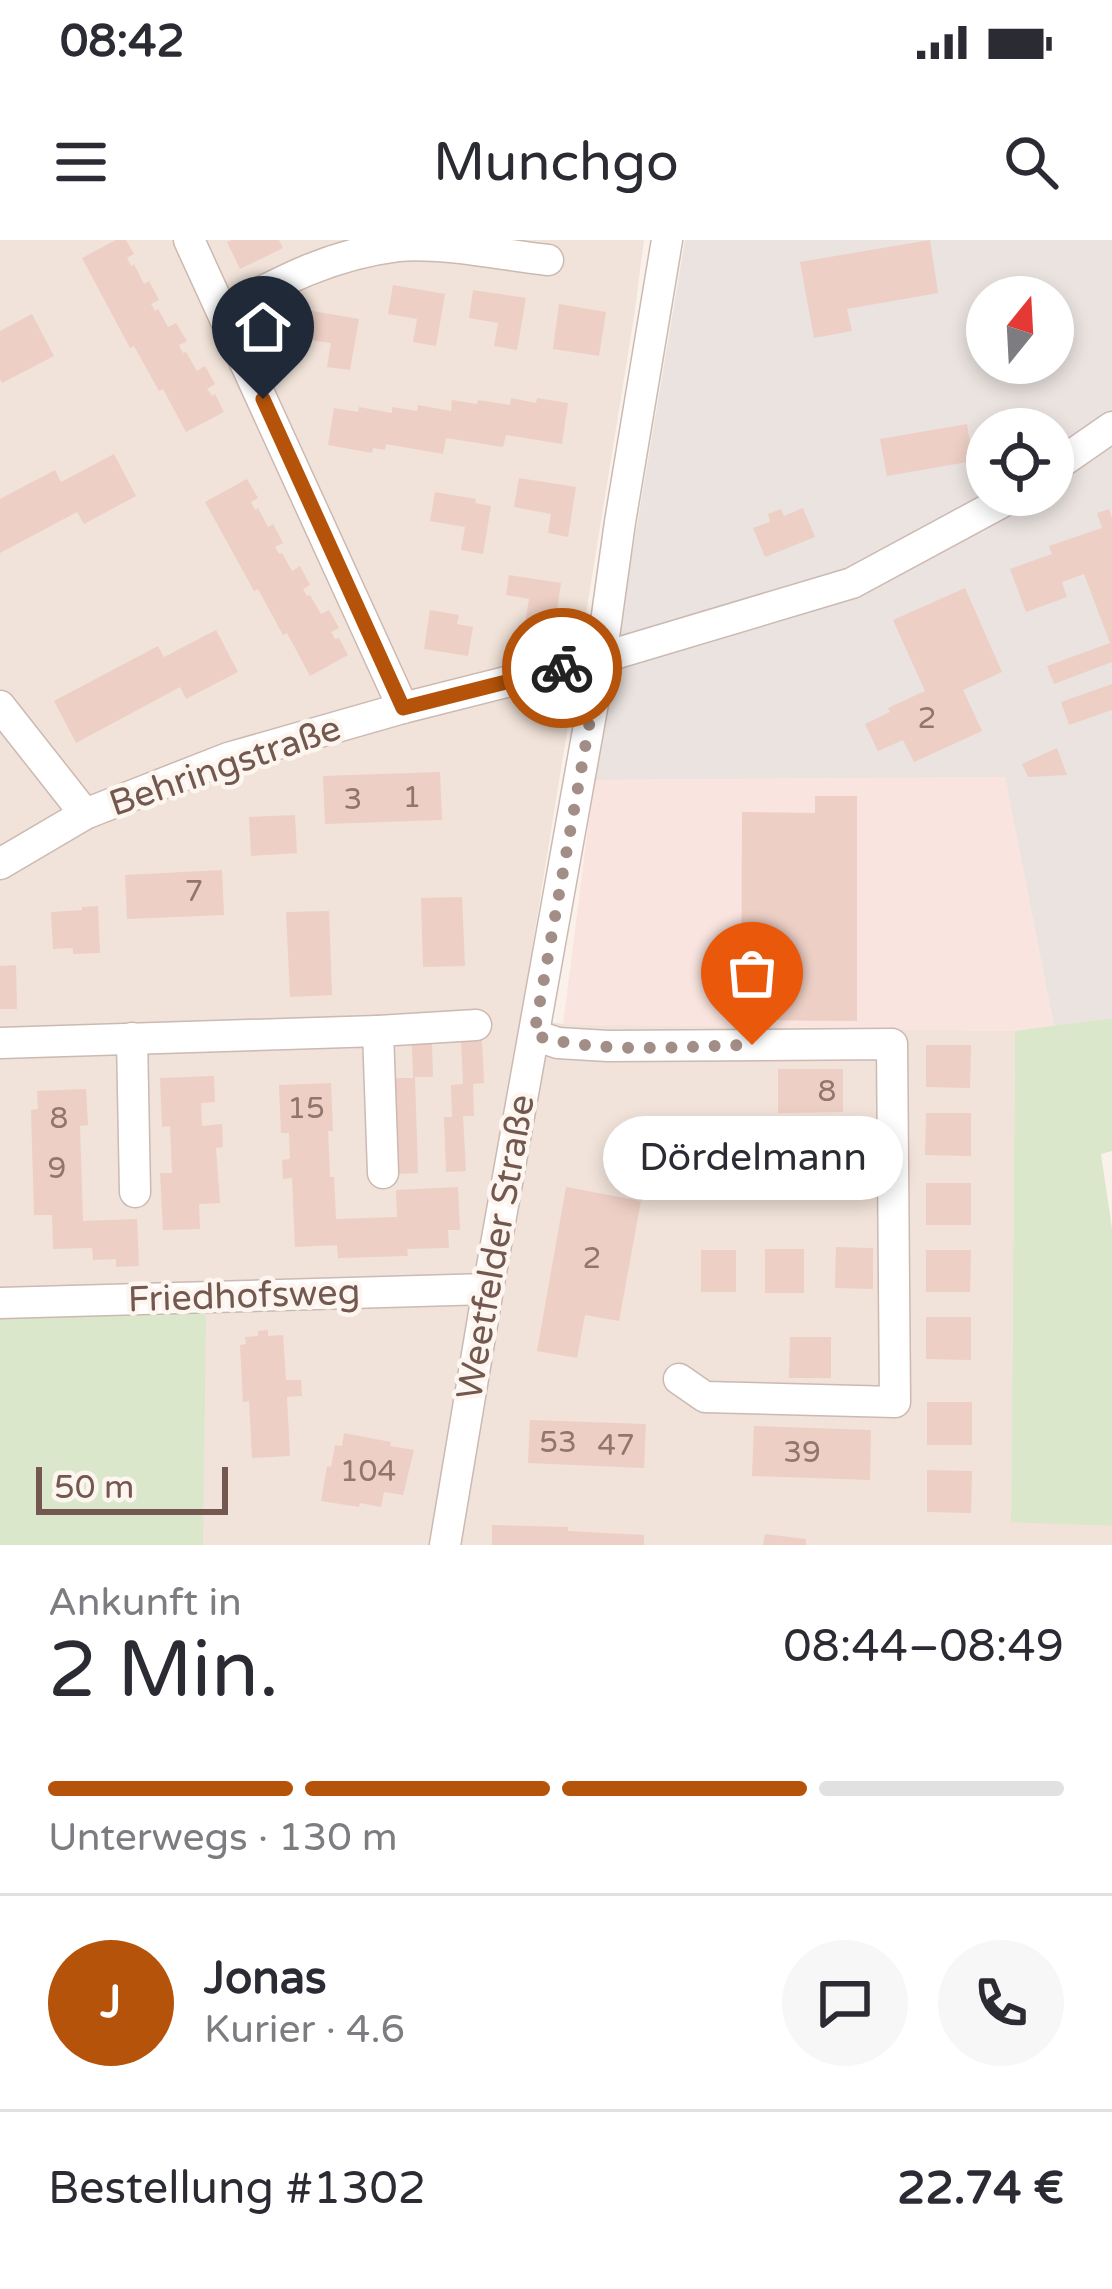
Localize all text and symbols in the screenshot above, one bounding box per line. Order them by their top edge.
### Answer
text: 08:42 [60,15,185,69]
icon: menu [48,129,114,195]
icon: search [998,129,1064,195]
text: Munchgo [433,130,679,195]
pin [212,276,314,399]
north arrow [966,276,1074,384]
map controls [966,276,1074,516]
icon: home [230,294,296,360]
button: locate [966,408,1074,516]
courier [502,608,622,728]
icon: bike [529,635,595,701]
house number: 2 [918,700,936,737]
street label: Behringstraße [104,706,346,826]
house number: 1 [403,779,421,816]
house number: 3 [344,781,362,818]
house number: 7 [185,873,203,910]
pin [701,922,803,1045]
icon: bag [719,940,785,1006]
house number: 8 [818,1073,836,1110]
house number: 15 [287,1090,325,1127]
street label: Weetfelder Straße [448,1091,544,1403]
house number: 8 [50,1100,68,1137]
callout: Dördelmann [602,1117,902,1201]
text: Dördelmann [639,1134,867,1181]
house number: 9 [48,1150,66,1187]
house number: 2 [583,1240,601,1277]
street label: Friedhofsweg [127,1270,361,1322]
house number: 53 [539,1424,577,1461]
house number: 47 [597,1427,635,1464]
house number: 39 [783,1434,821,1471]
house number: 104 [340,1453,396,1490]
scale bar [36,1461,228,1514]
text: 50 m [54,1468,134,1507]
text: Ankunft in [48,1579,242,1626]
text: 08:44–08:49 [783,1620,1064,1674]
text: 2 Min. [48,1624,279,1718]
text: Unterwegs · 130 m [48,1814,398,1861]
button: chat [782,1940,908,2066]
button: phone [938,1940,1064,2066]
text: Jonas [204,1952,327,2006]
text: J [101,1976,121,2030]
text: Kurier · 4.6 [204,2006,405,2053]
text: Bestellung #1302 [48,2162,426,2216]
text: 22.74 € [897,2162,1064,2216]

